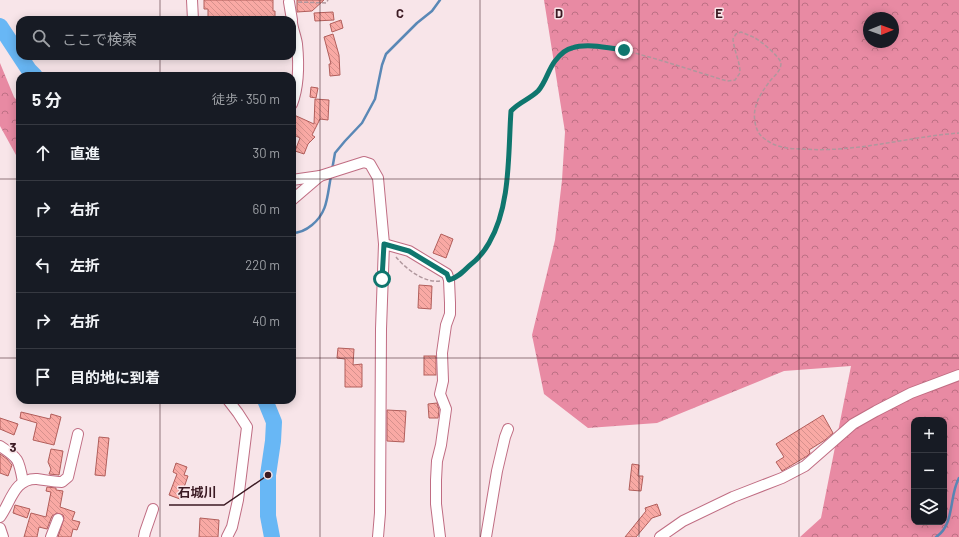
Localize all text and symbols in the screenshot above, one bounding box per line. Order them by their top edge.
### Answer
text: C [396,5,404,21]
text: D [555,5,563,21]
text: E [715,5,723,21]
north arrow [863,12,899,48]
search box [16,16,296,60]
icon: search [30,27,52,49]
text: ここで検索 [62,30,137,48]
route end [615,41,633,59]
text: 5 分 [32,89,62,109]
text: 徒歩 · 350 m [212,91,280,107]
icon: ahead [32,142,54,164]
text: 直進 [70,144,100,162]
text: 30 m [253,145,280,161]
icon: right [32,198,54,220]
text: 右折 [70,200,100,218]
text: 60 m [253,201,280,217]
icon: left [32,254,54,276]
text: 左折 [70,256,100,274]
text: 220 m [245,257,280,273]
route start [373,270,391,288]
icon: right [32,310,54,332]
text: 右折 [70,312,100,330]
text: 40 m [252,313,280,329]
icon: arrive [32,366,54,388]
text: 目的地に到着 [70,368,160,386]
map controls [911,417,947,525]
button: + [911,417,947,453]
text: 3 [9,439,17,455]
button: − [911,453,947,489]
callout: 石城川 [169,480,224,505]
text: 石城川 [177,484,217,500]
button: layers [911,489,947,525]

